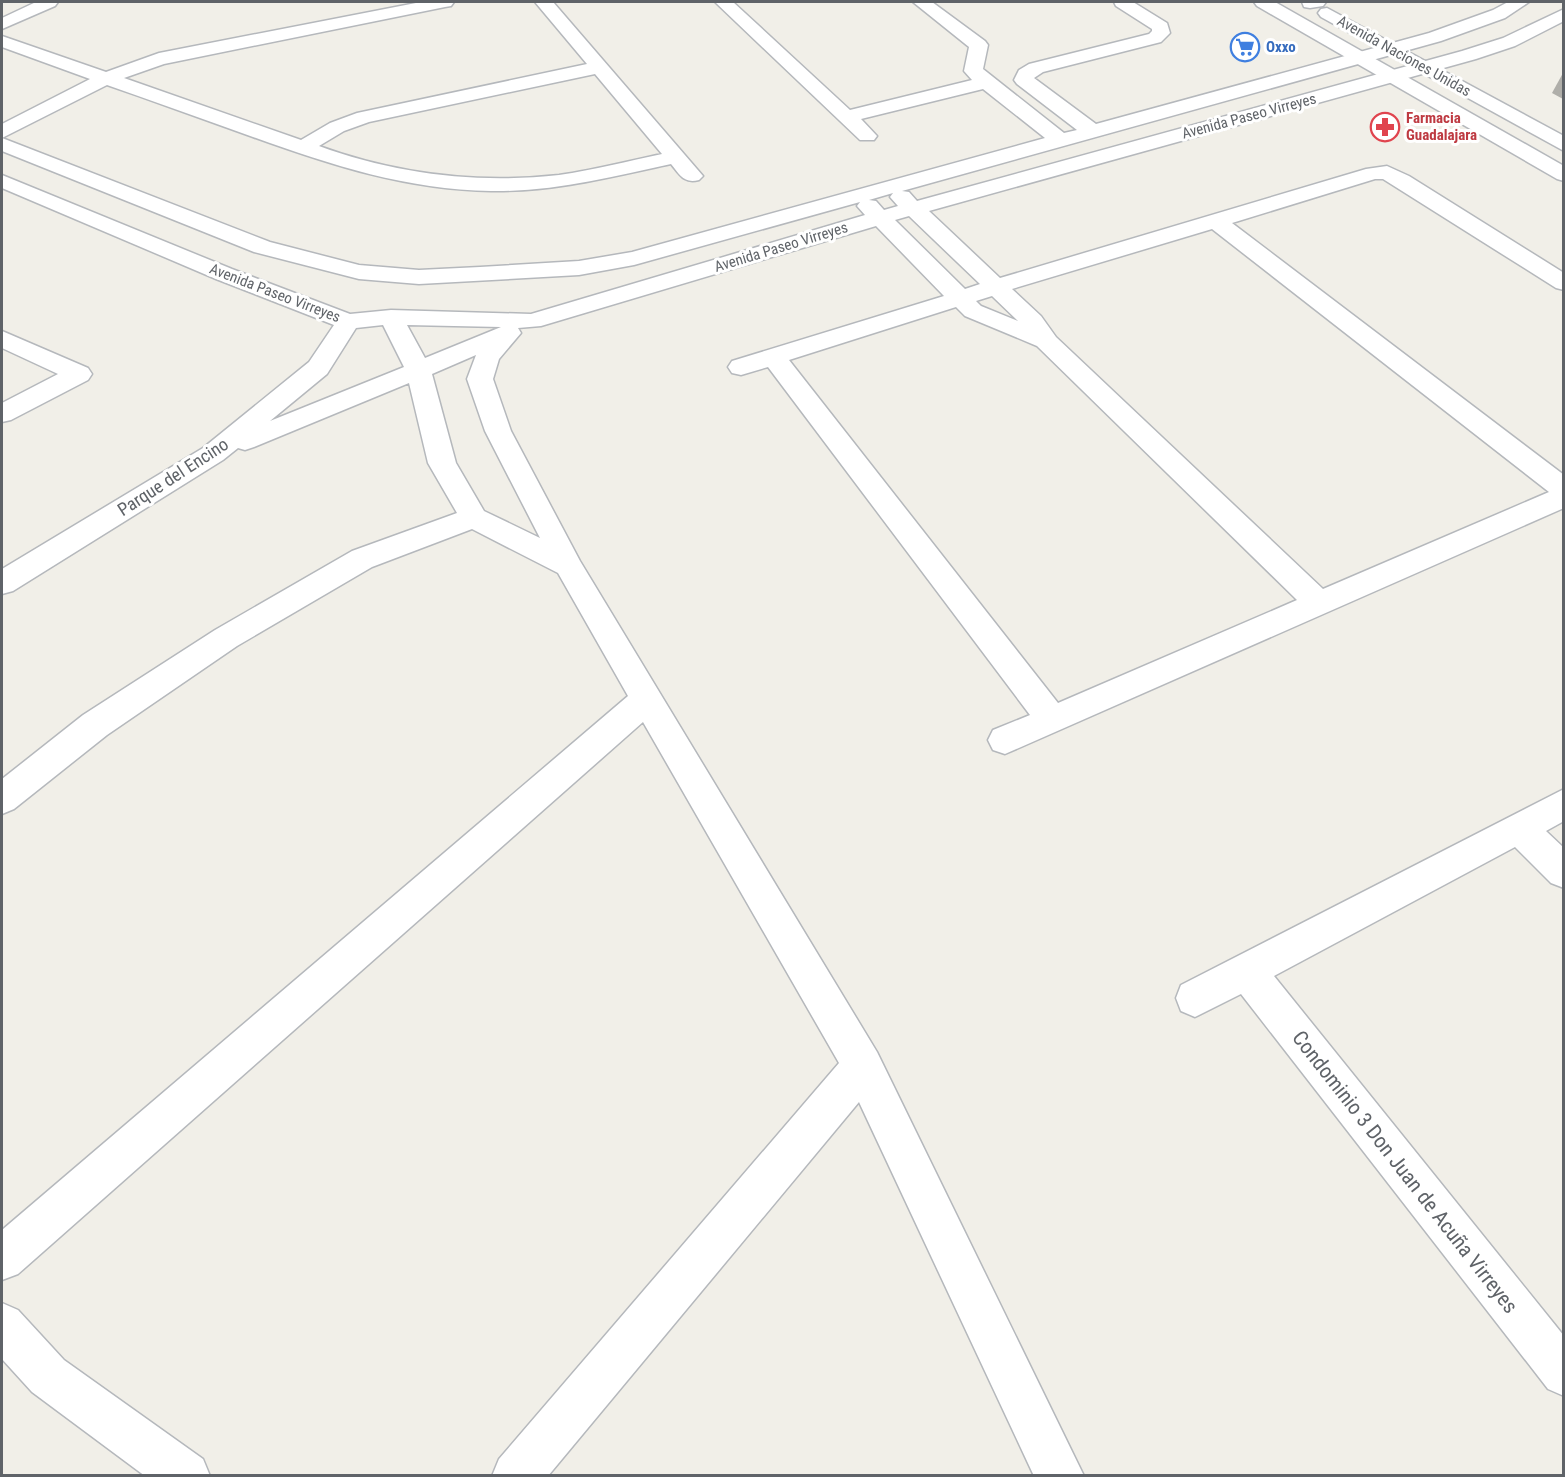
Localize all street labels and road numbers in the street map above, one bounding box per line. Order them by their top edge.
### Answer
street label: Avenida Naciones Unidas [1334,12,1474,100]
street label: Avenida Paseo Virreyes [1180,89,1318,143]
street label: Avenida Paseo Virreyes [712,218,850,276]
street label: Avenida Paseo Virreyes [207,260,343,326]
street label: Parque del Encino [114,433,232,520]
street label: Condominio 3 Don Juan de Acuña Virreyes [1287,1026,1523,1318]

